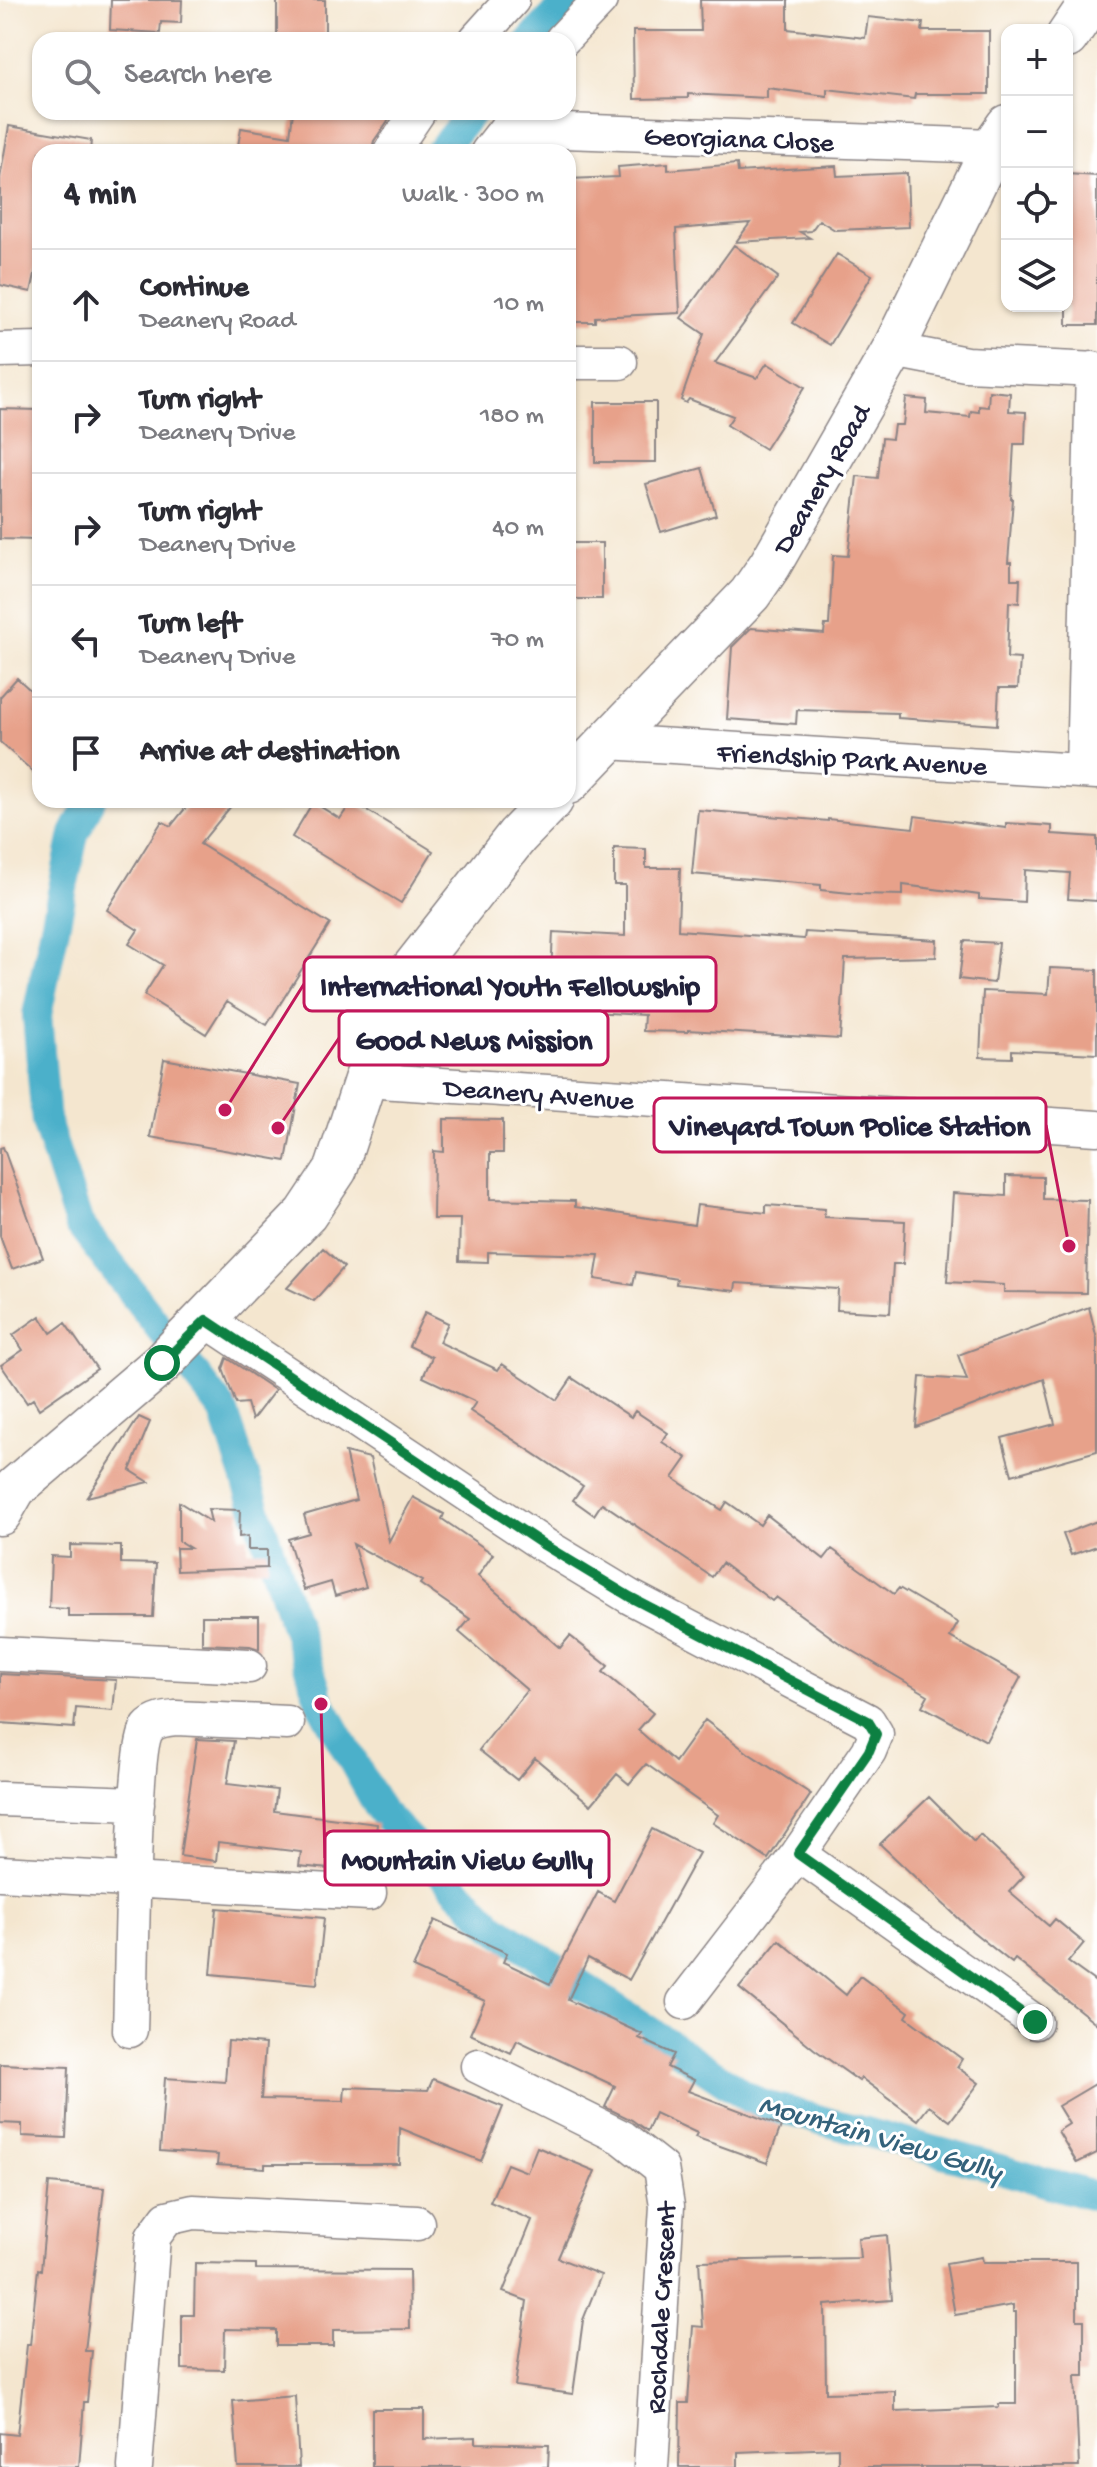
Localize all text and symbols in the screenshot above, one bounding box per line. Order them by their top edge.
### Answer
map controls [1001,24,1073,312]
button: + [1001,24,1073,96]
search box [32,32,576,120]
icon: search [60,54,104,98]
text: Search here [124,59,272,94]
button: − [1001,96,1073,168]
street label: Georgiana Close [643,122,835,161]
button: locate [1001,168,1073,240]
text: 4 min [64,176,136,216]
text: Walk · 300 m [402,181,544,212]
button: layers [1001,240,1073,312]
text: Continue [140,272,249,307]
icon: ahead [64,283,108,327]
text: 10 m [494,290,544,321]
text: Deanery Road [140,307,296,338]
text: Turn right [140,384,260,419]
icon: right [64,395,108,439]
street label: Deanery Road [767,397,881,563]
text: 180 m [480,402,544,433]
text: Deanery Drive [140,419,295,450]
text: Turn right [140,496,260,531]
icon: right [64,507,108,551]
text: 40 m [492,514,544,545]
text: Deanery Drive [140,531,295,562]
text: Turn left [140,608,241,643]
icon: left [64,619,108,663]
text: 70 m [491,626,544,657]
text: Deanery Drive [140,643,295,674]
icon: arrive [64,731,108,775]
text: Arrive at destination [140,736,400,771]
street label: Friendship Park Avenue [715,738,988,785]
callout: International Youth Fellowship [304,957,716,1011]
text: International Youth Fellowship [320,972,700,1007]
callout: Good News Mission [339,1011,608,1065]
text: Good News Mission [356,1026,593,1061]
street label: Deanery Avenue [441,1073,635,1120]
callout: Vineyard Town Police Station [654,1098,1046,1152]
text: Vineyard Town Police Station [668,1112,1031,1147]
route start [144,1345,180,1381]
callout: Mountain View Gully [325,1831,609,1885]
text: Mountain View Gully [341,1846,593,1881]
route end [1017,2004,1053,2040]
water label: Mountain View Gully [754,2089,1008,2192]
street label: Rochdale Crescent [641,2199,686,2415]

